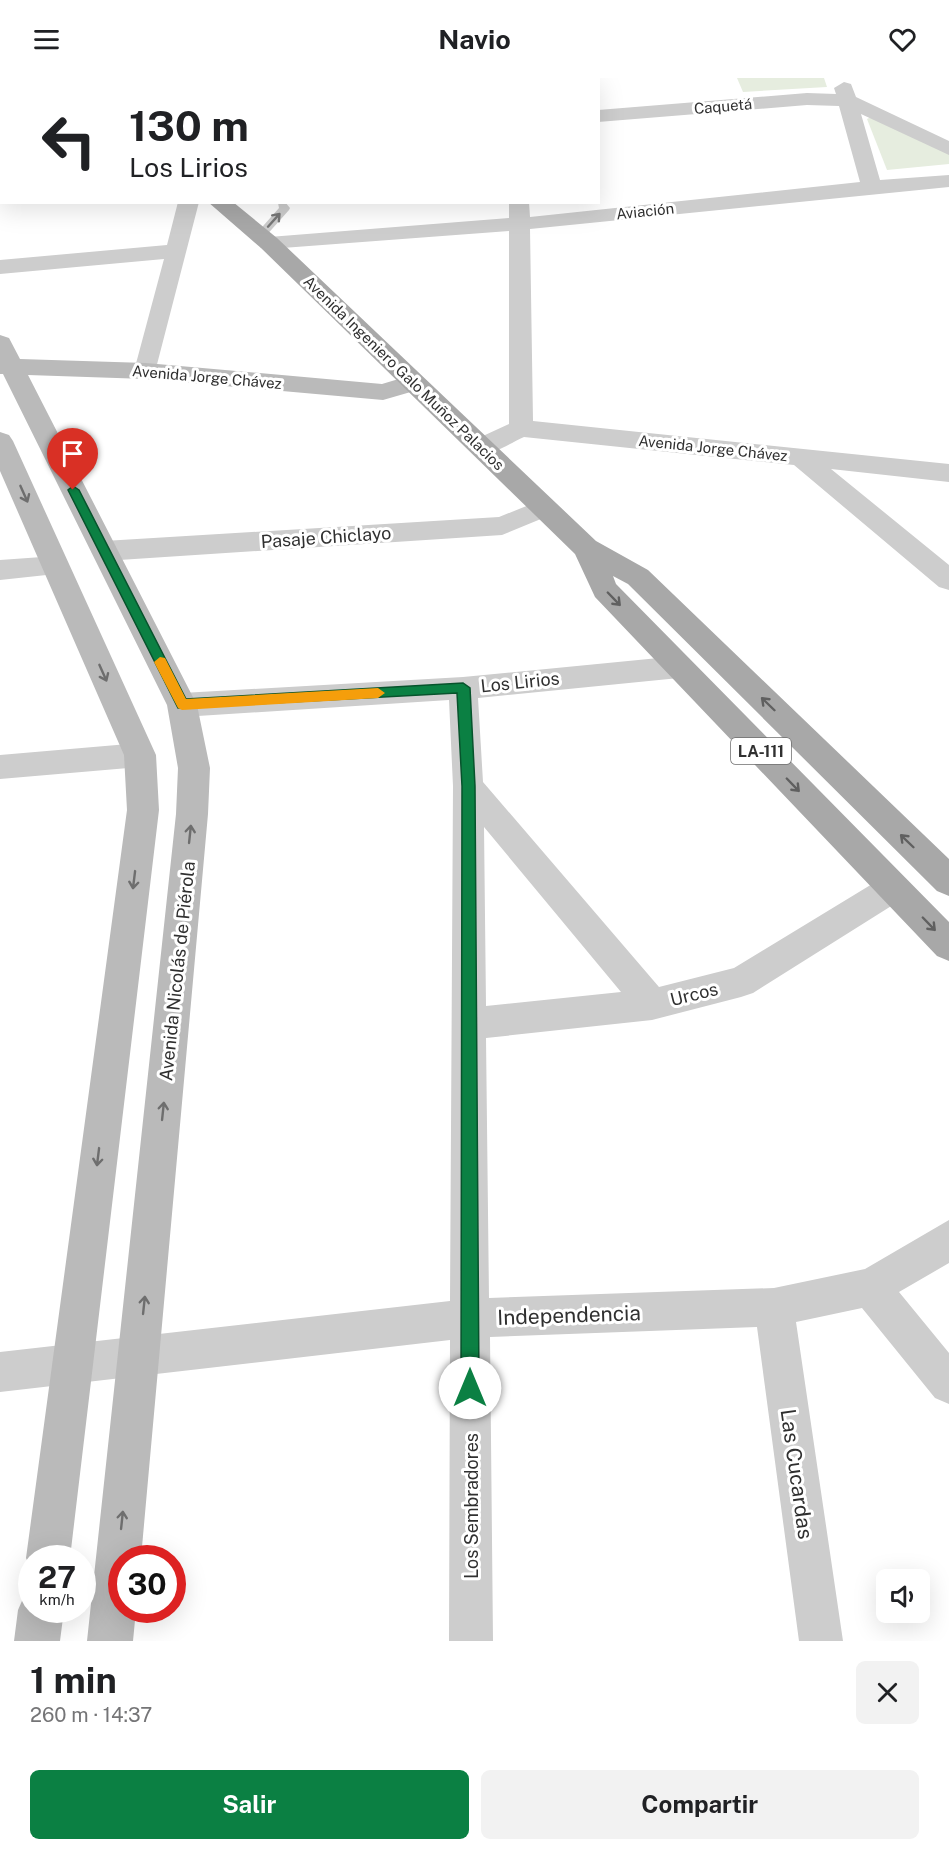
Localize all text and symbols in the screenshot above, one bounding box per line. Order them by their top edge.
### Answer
icon: menu [30,23,63,56]
text: Navio [438,23,511,55]
icon: heart [886,23,919,56]
street label: Caquetá [693,95,753,117]
text: 130 m [129,101,249,150]
icon: left [30,102,108,180]
text: Los Lirios [129,151,248,183]
street label: Aviación [615,200,675,222]
one-way arrow [267,213,281,228]
street label: Avenida Ingeniero Galo Muñoz Palacios [300,273,508,473]
street label: Avenida Jorge Chávez [132,362,282,392]
pin [47,428,98,490]
street label: Avenida Jorge Chávez [638,432,788,464]
icon: arrive [56,437,89,470]
one-way arrow [18,485,30,503]
street label: Pasaje Chiclayo [260,522,392,552]
one-way arrow [607,591,621,606]
one-way arrow [98,663,109,681]
street label: Los Lirios [479,667,561,697]
one-way arrow [760,697,775,712]
road number: LA-111 [731,738,791,764]
one-way arrow [786,777,800,792]
one-way arrow [185,824,196,844]
one-way arrow [900,833,915,848]
street label: Avenida Nicolás de Piérola [155,860,199,1082]
one-way arrow [128,870,139,890]
one-way arrow [922,917,936,932]
street label: Urcos [668,978,720,1010]
one-way arrow [158,1102,169,1122]
one-way arrow [93,1147,104,1166]
one-way arrow [139,1296,150,1316]
street label: Independencia [497,1300,641,1330]
position arrow [438,1356,502,1420]
street label: Las Cucardas [775,1407,819,1541]
street label: Los Sembradores [461,1433,482,1579]
one-way arrow [117,1511,128,1531]
speed limit sign: 30 [108,1545,186,1623]
text: 27 [38,1559,76,1595]
map controls [876,1569,930,1623]
button: sound [876,1569,930,1623]
text: km/h [39,1591,75,1608]
text: 1 min [30,1659,117,1701]
button: close [856,1661,919,1724]
text: 260 m · 14:37 [30,1703,152,1727]
button: Salir [30,1770,469,1839]
button: Compartir [481,1770,919,1839]

